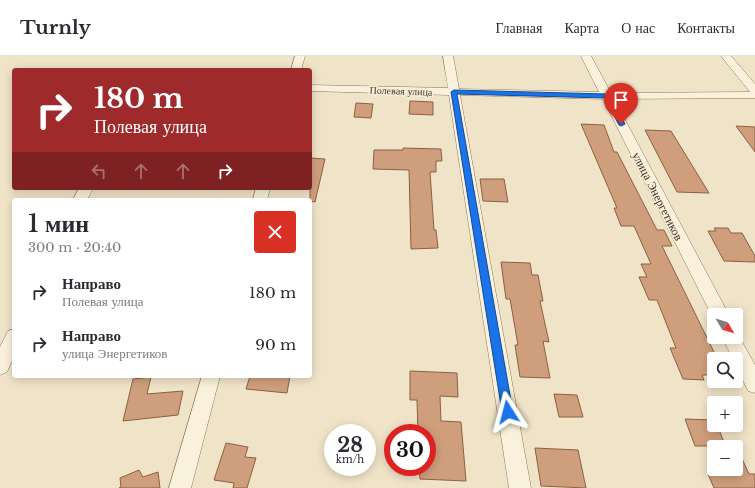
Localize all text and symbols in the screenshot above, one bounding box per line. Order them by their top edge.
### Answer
text: Turnly [20,16,91,39]
text: Главная [495,19,542,37]
text: Карта [564,19,599,37]
text: О нас [621,19,655,37]
text: Контакты [677,19,735,37]
text: 180 m [94,81,184,116]
street label: Полевая улица [369,83,433,99]
pin [604,83,638,124]
icon: right [28,84,80,136]
icon: arrive [610,89,632,111]
text: Полевая улица [94,116,207,138]
street label: улица Энергетиков [629,149,687,243]
icon: left [88,160,110,182]
icon: ahead [130,160,152,182]
icon: ahead [172,160,194,182]
icon: right [214,160,236,182]
text: 1 мин [28,209,89,238]
button: close [254,211,296,253]
text: 300 m · 20:40 [28,239,121,256]
text: Направо [62,274,121,293]
icon: right [28,281,50,303]
text: 180 m [249,283,296,302]
text: Полевая улица [62,293,144,310]
north arrow [707,308,743,344]
map controls [707,308,743,476]
text: Направо [62,326,121,345]
icon: right [28,333,50,355]
text: 90 m [255,335,296,354]
text: улица Энергетиков [62,345,168,362]
button: search [707,352,743,388]
position arrow [487,391,529,433]
button: + [707,396,743,432]
speed limit sign: 30 [384,424,436,476]
text: 28 [337,433,363,457]
button: − [707,440,743,476]
text: km/h [336,453,364,466]

